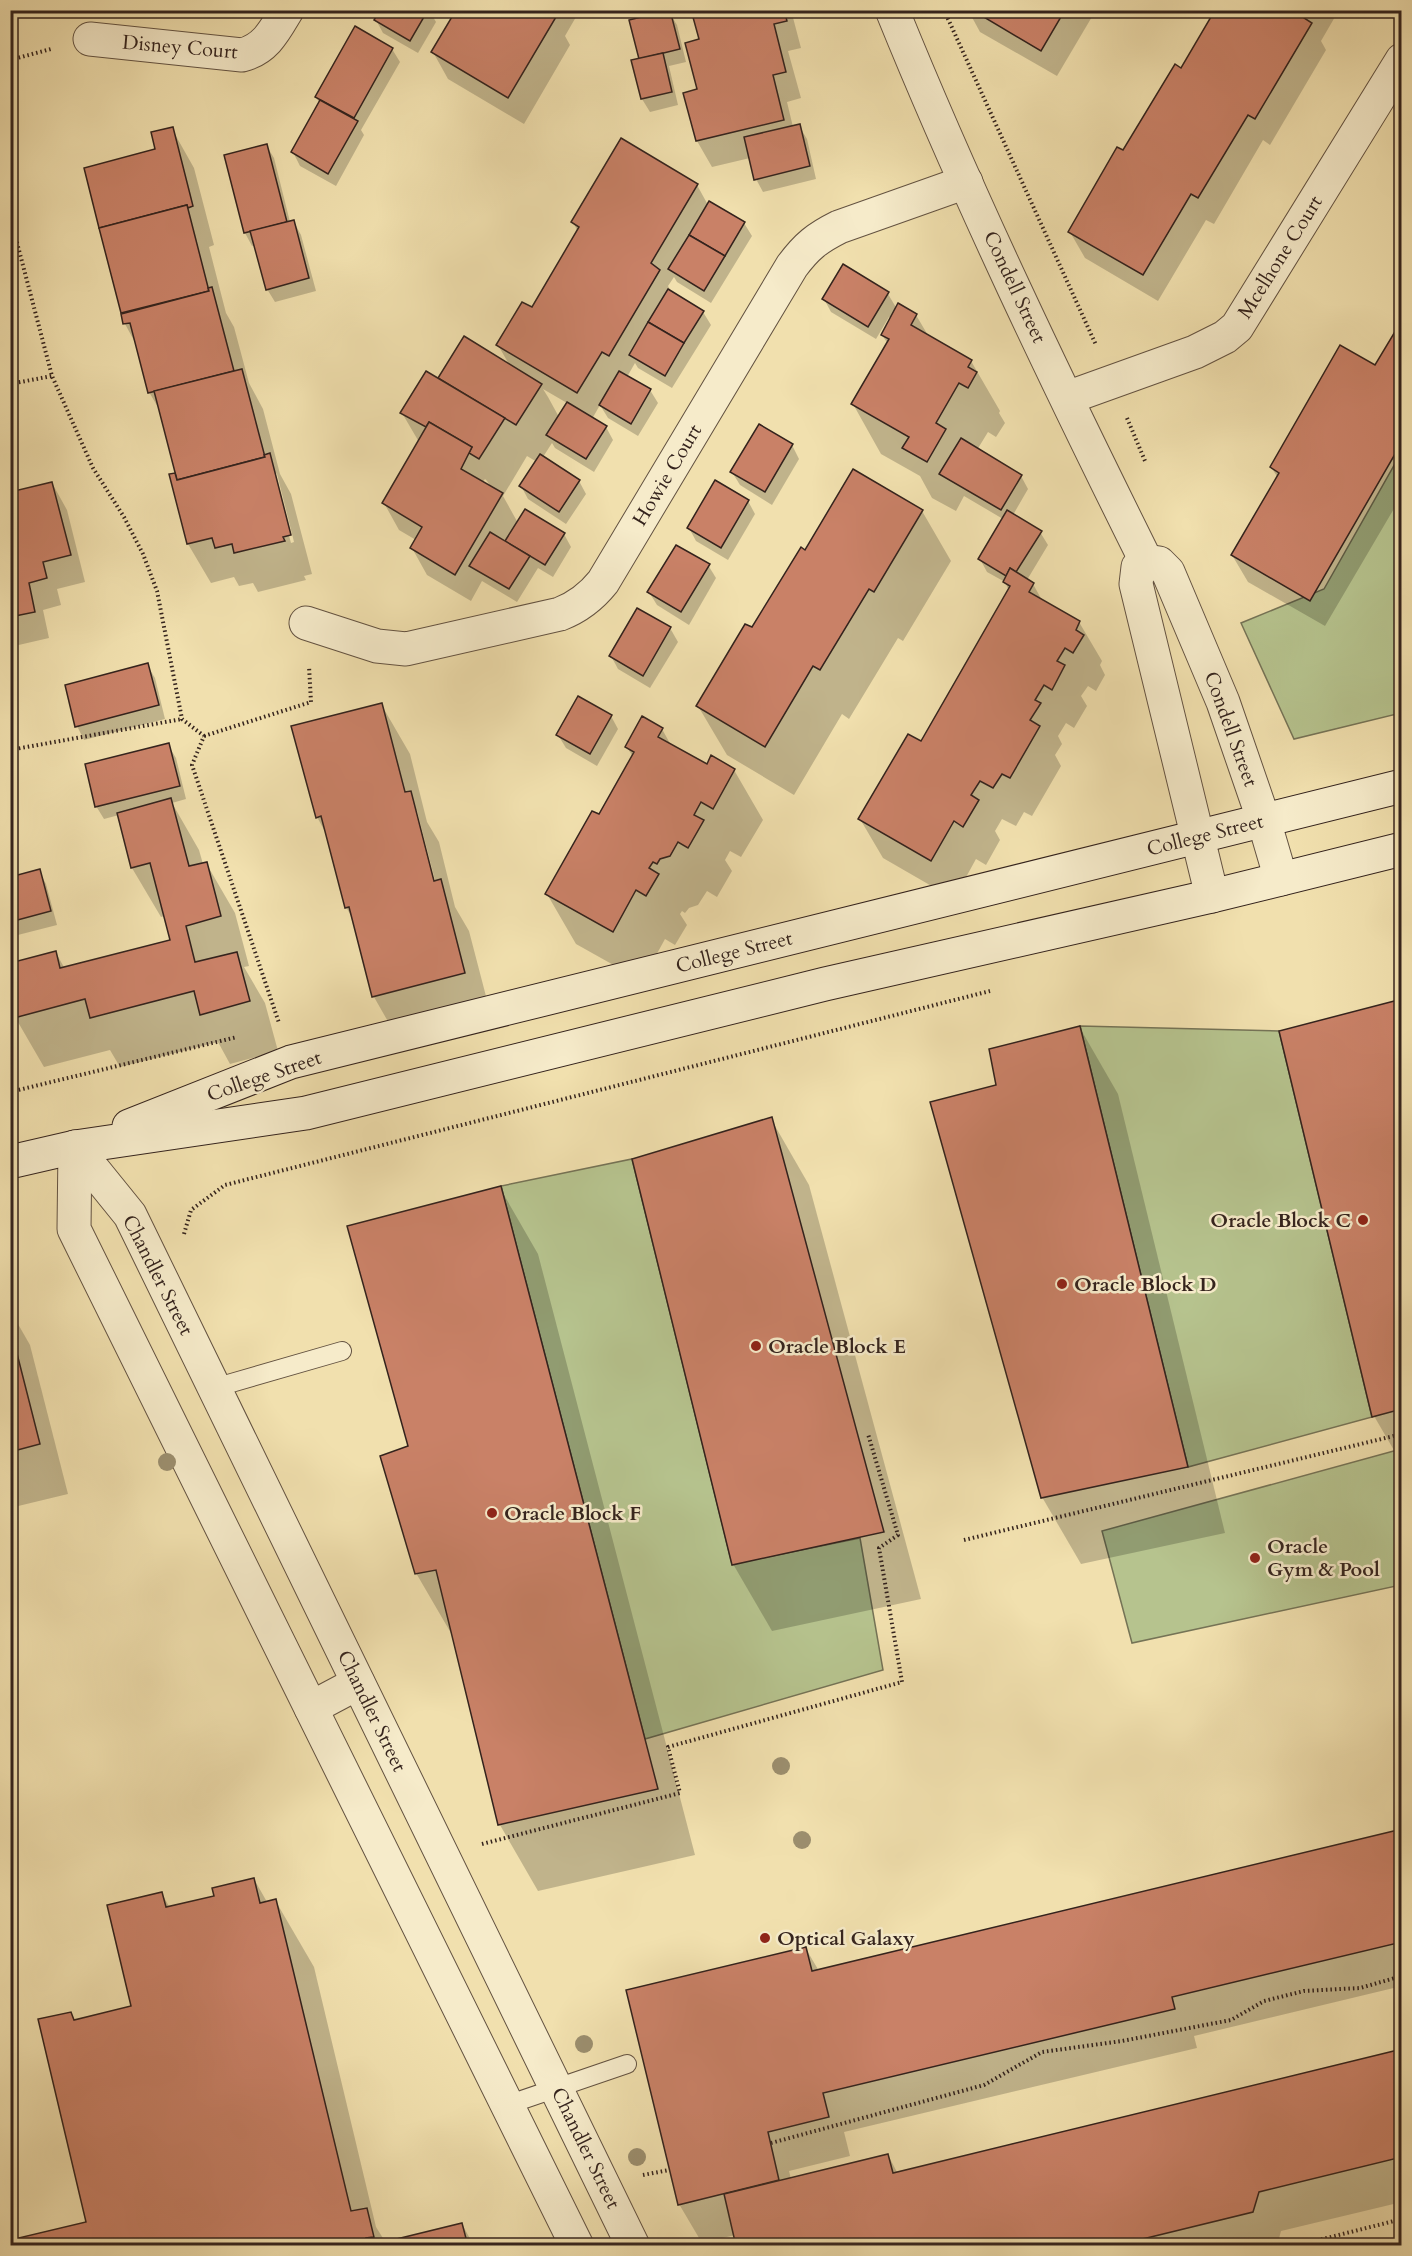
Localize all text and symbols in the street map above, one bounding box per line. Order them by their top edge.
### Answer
street label: Disney Court [121,29,239,66]
street label: Mcelhone Court [1231,190,1329,324]
street label: Condell Street [977,227,1053,348]
street label: Howie Court [626,418,708,531]
street label: Condell Street [1198,668,1265,791]
street label: College Street [1144,807,1267,863]
street label: College Street [673,924,796,980]
street label: College Street [203,1044,325,1108]
place label: Oracle Block C [1210,1207,1351,1234]
street label: Chandler Street [116,1210,200,1340]
marker: Oracle Block C [1356,1213,1370,1227]
place label: Oracle Block D [1074,1271,1216,1298]
marker: Oracle Block D [1055,1277,1069,1291]
place label: Oracle Block E [768,1333,906,1360]
marker: Oracle Block E [749,1339,763,1353]
place label: Oracle Block F [504,1500,641,1527]
marker: Oracle Block F [485,1506,499,1520]
place label: Oracle Gym & Pool [1267,1533,1380,1583]
marker: Oracle Gym & Pool [1248,1551,1262,1565]
street label: Chandler Street [331,1646,413,1777]
place label: Optical Galaxy [777,1925,915,1952]
marker: Optical Galaxy [758,1931,772,1945]
street label: Chandler Street [545,2083,627,2214]

